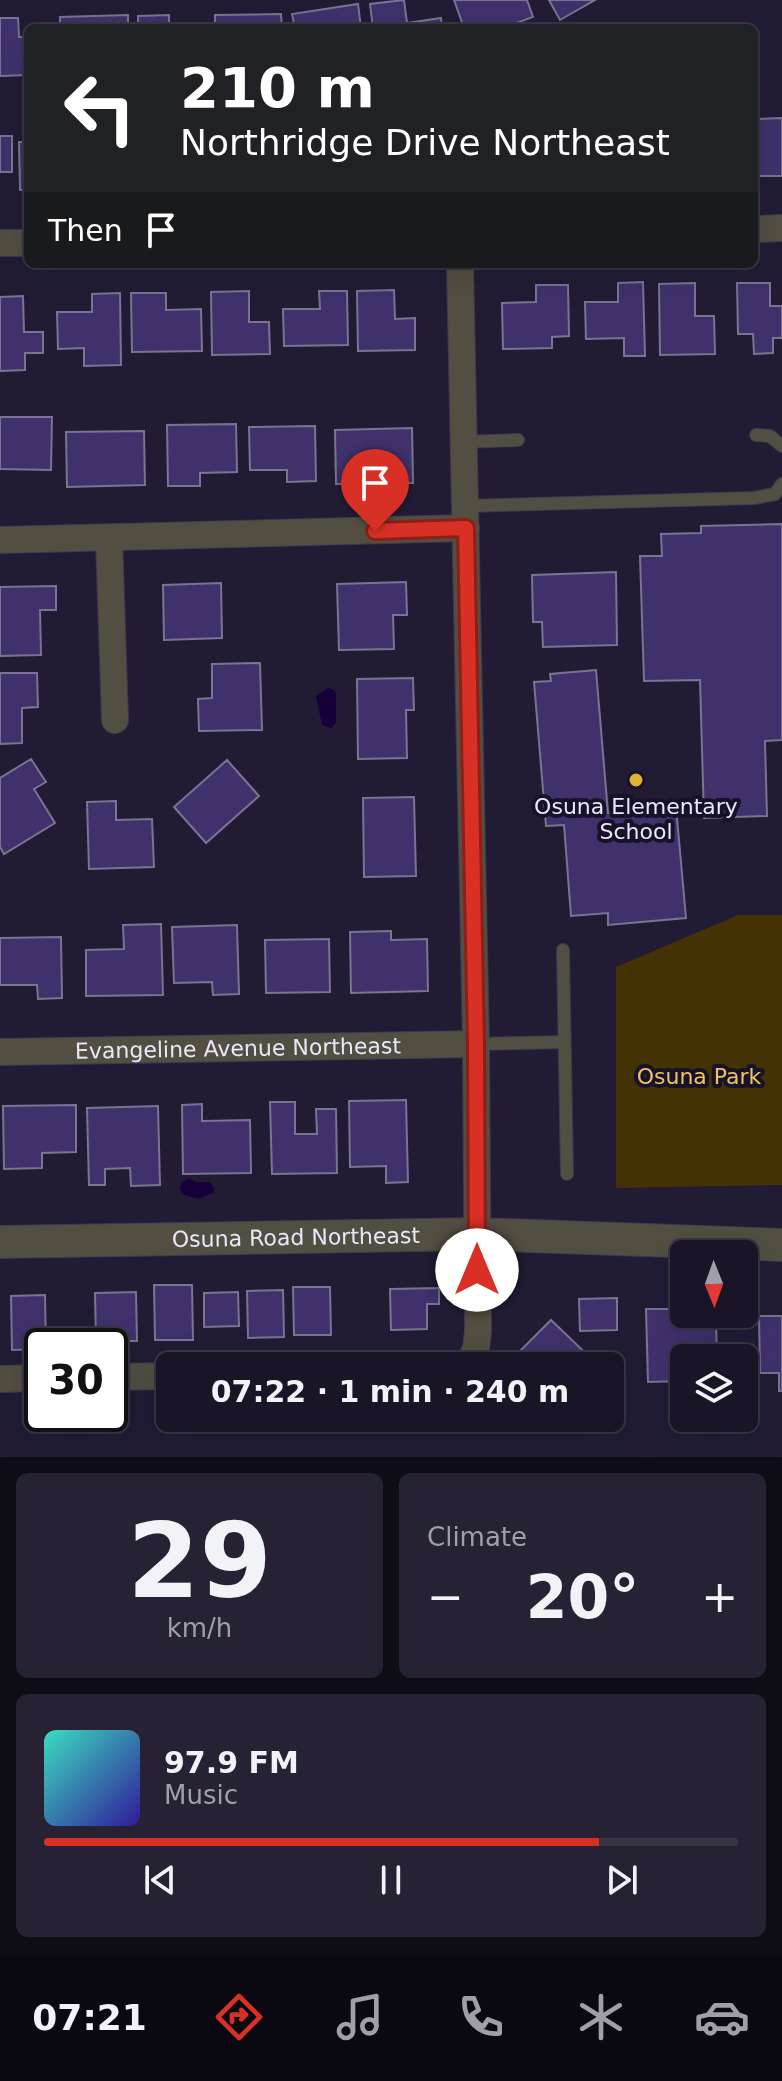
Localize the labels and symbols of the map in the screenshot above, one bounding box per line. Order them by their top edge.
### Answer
pin [341,449,409,531]
marker: Osuna Elementary School [627,771,645,789]
place label: Osuna Elementary School [534,794,738,844]
street label: Evangeline Avenue Northeast [75,1033,402,1063]
park label: Osuna Park [637,1064,762,1089]
street label: Osuna Road Northeast [172,1222,421,1252]
position arrow [435,1228,519,1312]
north arrow [670,1240,758,1328]
speed limit sign: 30 [24,1328,128,1432]

